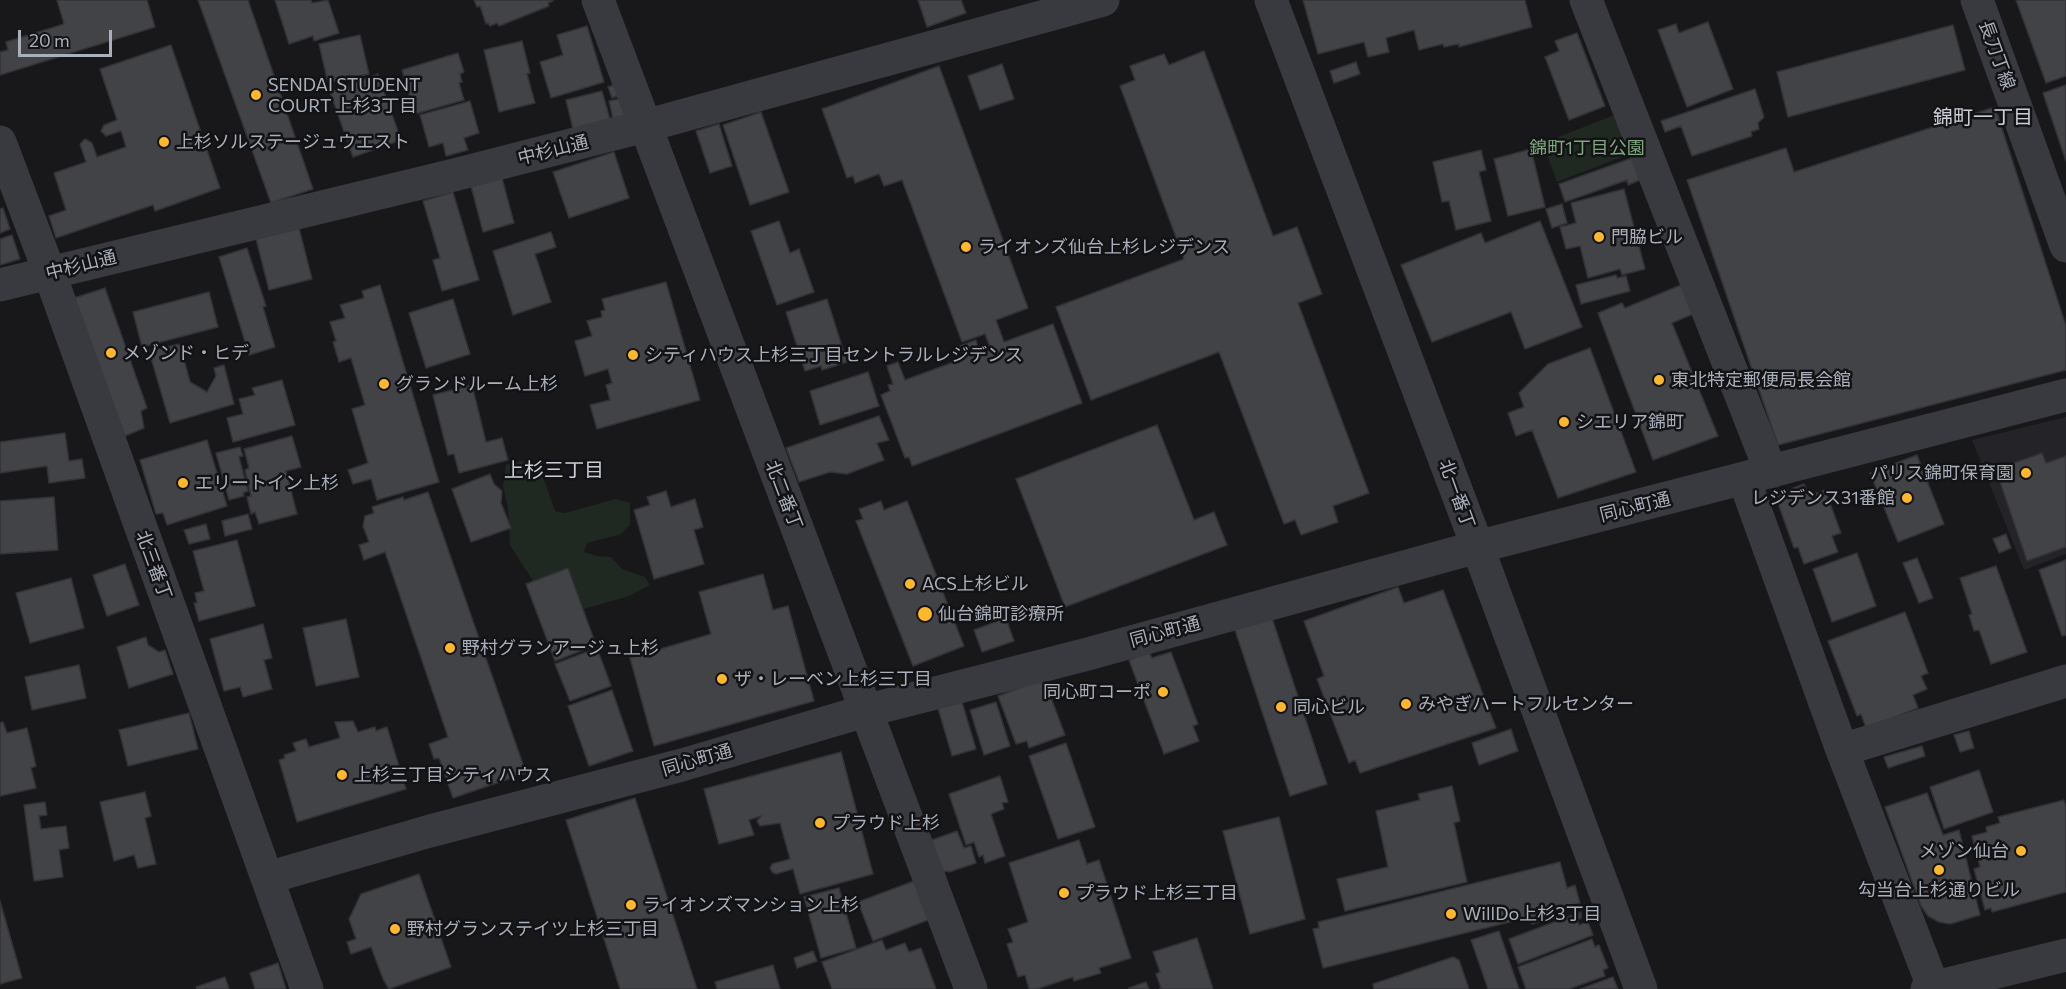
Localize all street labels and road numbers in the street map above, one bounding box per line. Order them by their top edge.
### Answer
street label: 長刀丁線 [1975,17,2019,93]
street label: 中杉山通 [515,131,591,169]
street label: 中杉山通 [43,246,119,284]
street label: 北一番丁 [1435,456,1479,532]
street label: 北二番丁 [761,458,807,532]
street label: 同心町通 [1597,488,1673,526]
street label: 北三番丁 [132,527,176,603]
street label: 同心町通 [1127,612,1203,652]
street label: 同心町通 [659,740,735,780]

